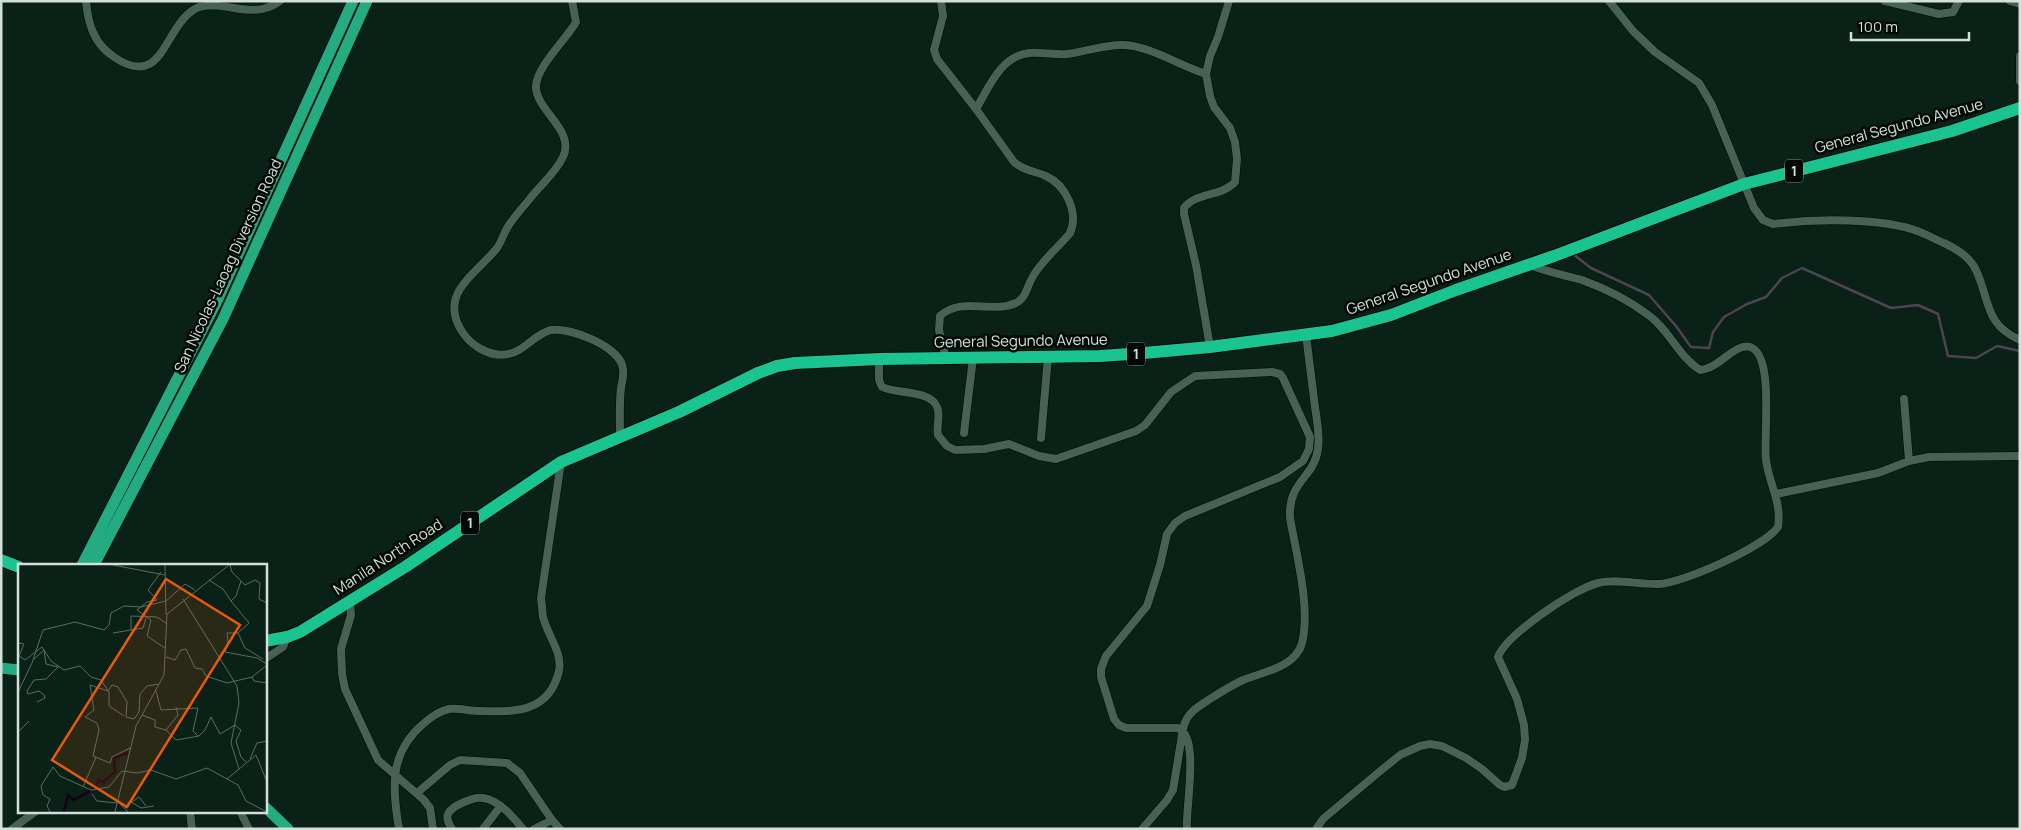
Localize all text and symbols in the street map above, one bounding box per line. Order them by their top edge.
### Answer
scale bar [1851,10,1968,42]
text: 100 m [1858,16,1898,37]
street label: General Segundo Avenue [1812,93,1986,158]
street label: San Nicolas-Laoag Diversion Road [169,155,286,376]
road number: 1 [1785,160,1803,182]
street label: General Segundo Avenue [1343,243,1514,320]
street label: General Segundo Avenue [934,328,1108,353]
road number: 1 [1127,342,1145,366]
road number: 1 [461,512,479,534]
street label: Manila North Road [329,513,446,600]
inset map [18,564,266,812]

